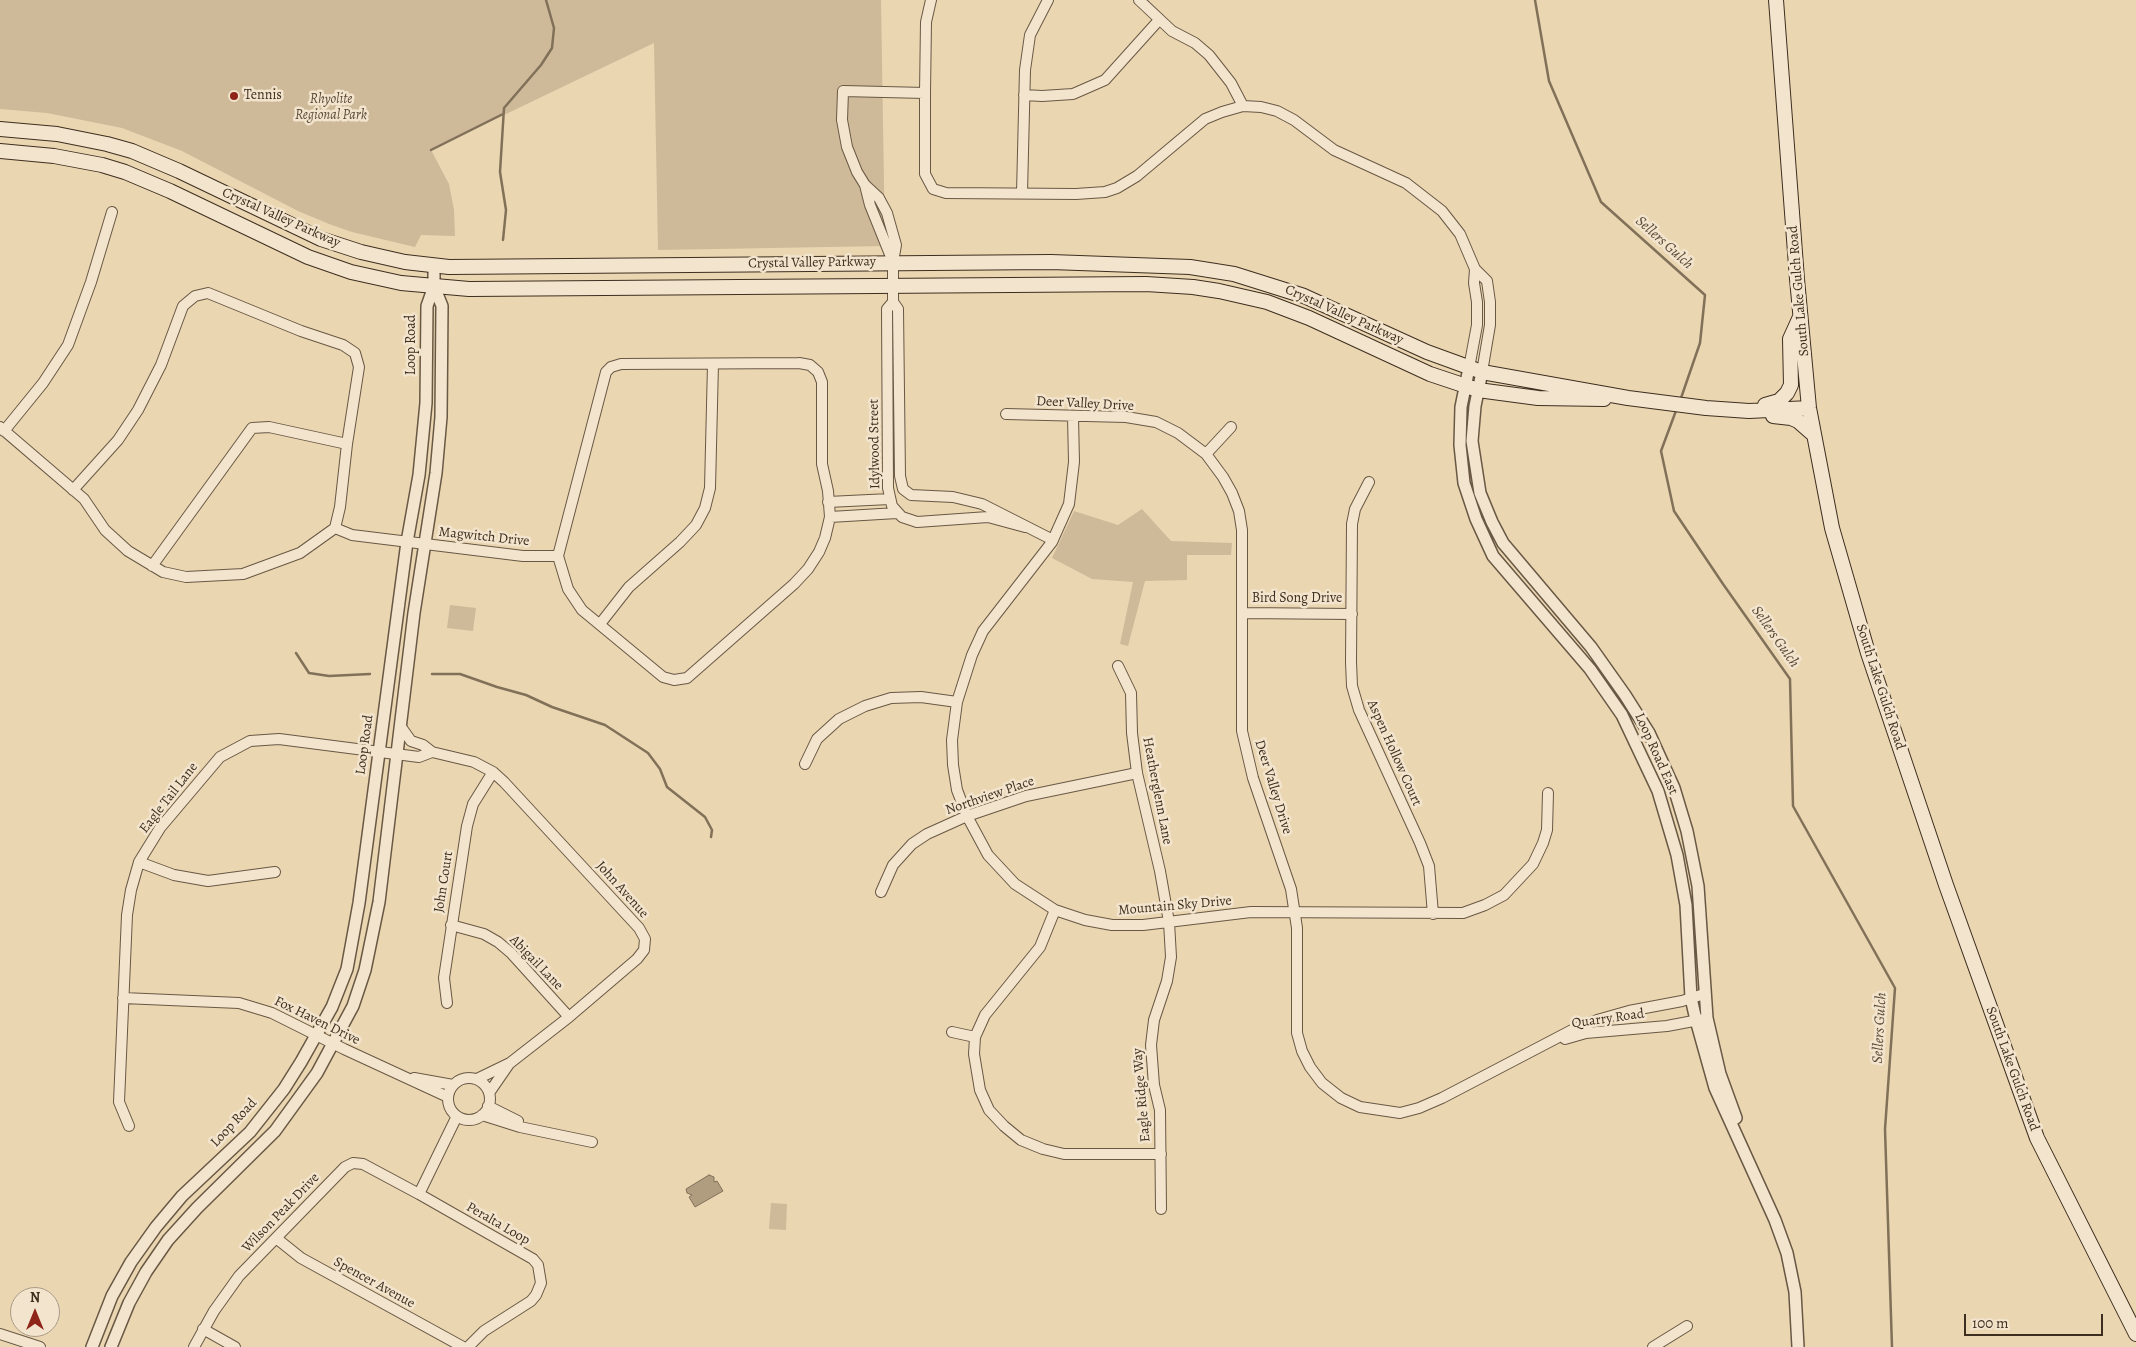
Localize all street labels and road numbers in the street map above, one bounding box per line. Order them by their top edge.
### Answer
street label: Crystal Valley Parkway [219,184,343,252]
street label: South Lake Gulch Road [1785,225,1813,357]
street label: Crystal Valley Parkway [748,253,876,273]
street label: Crystal Valley Parkway [1282,281,1406,349]
street label: Loop Road [404,315,420,375]
street label: Deer Valley Drive [1036,393,1134,415]
street label: Idylwood Street [866,399,884,489]
street label: Magwitch Drive [438,524,530,550]
street label: Bird Song Drive [1252,591,1342,607]
street label: South Lake Gulch Road [1852,622,1908,752]
street label: Aspen Hollow Court [1363,697,1425,809]
street label: Loop Road East [1630,710,1682,798]
street label: Loop Road [352,714,378,776]
street label: Heatherglenn Lane [1138,736,1176,846]
street label: Deer Valley Drive [1251,738,1295,836]
street label: Eagle Tail Lane [136,759,202,837]
street label: Northview Place [943,773,1037,819]
street label: John Court [431,850,457,914]
street label: John Avenue [592,858,652,922]
street label: Mountain Sky Drive [1117,893,1233,919]
street label: Abigail Lane [506,932,566,994]
street label: Fox Haven Drive [271,993,363,1049]
street label: South Lake Gulch Road [1982,1004,2042,1134]
street label: Quarry Road [1571,1006,1645,1032]
street label: Eagle Ridge Way [1130,1047,1154,1143]
street label: Loop Road [207,1095,261,1151]
street label: Wilson Peak Drive [239,1170,323,1256]
street label: Peralta Loop [463,1199,533,1249]
street label: Spencer Avenue [330,1254,418,1312]

